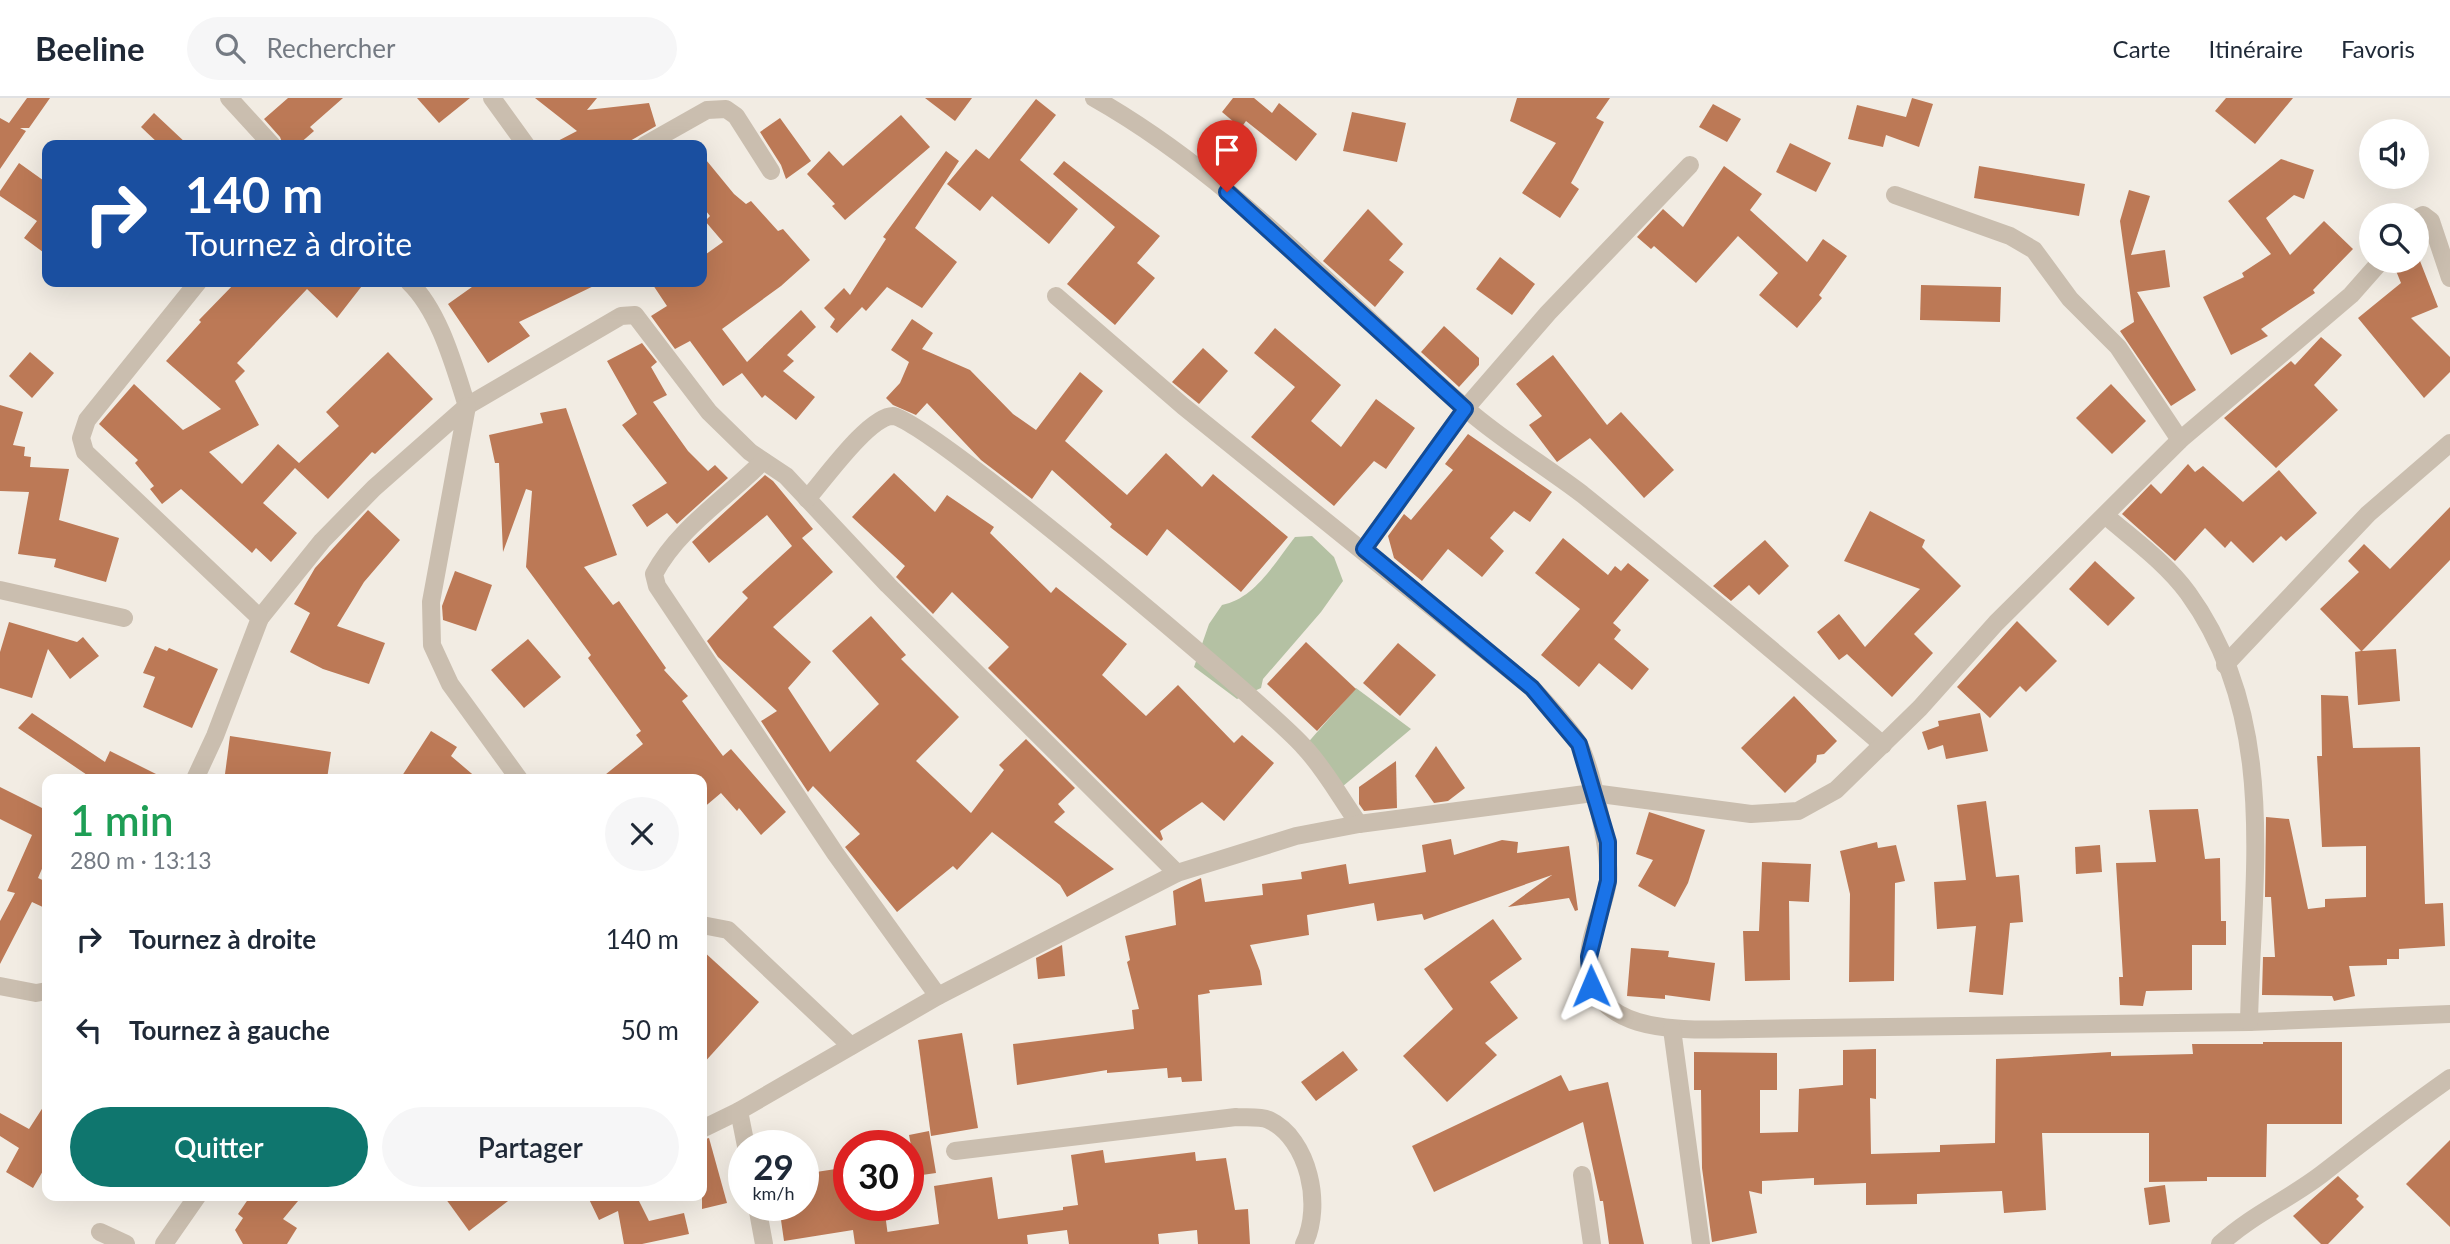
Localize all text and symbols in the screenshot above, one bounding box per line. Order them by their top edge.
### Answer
search box [187,17,677,80]
text: Beeline [35,28,145,68]
icon: search [211,29,249,67]
text: Rechercher [267,32,395,64]
text: Carte [2113,34,2171,63]
text: Itinéraire [2209,34,2303,63]
text: Favoris [2341,34,2415,63]
map controls [2359,119,2429,273]
button: sound [2359,119,2429,189]
pin [1197,120,1257,192]
icon: arrive [1208,131,1246,169]
text: 140 m [185,165,323,223]
icon: right [70,168,161,259]
button: search [2359,203,2429,273]
text: Tournez à droite [185,224,412,263]
text: 1 min [70,795,174,845]
button: close [605,797,679,871]
text: 280 m · 13:13 [70,846,212,874]
icon: right [70,920,108,958]
text: Tournez à droite [129,923,316,955]
text: 140 m [606,923,679,955]
position arrow [1554,949,1628,1023]
icon: left [70,1011,108,1049]
text: Tournez à gauche [129,1014,330,1046]
text: 50 m [621,1014,679,1046]
button: Quitter [70,1107,368,1187]
button: Partager [382,1107,679,1187]
speed limit sign: 30 [833,1130,924,1221]
text: 29 [753,1145,794,1187]
text: km/h [752,1182,795,1204]

